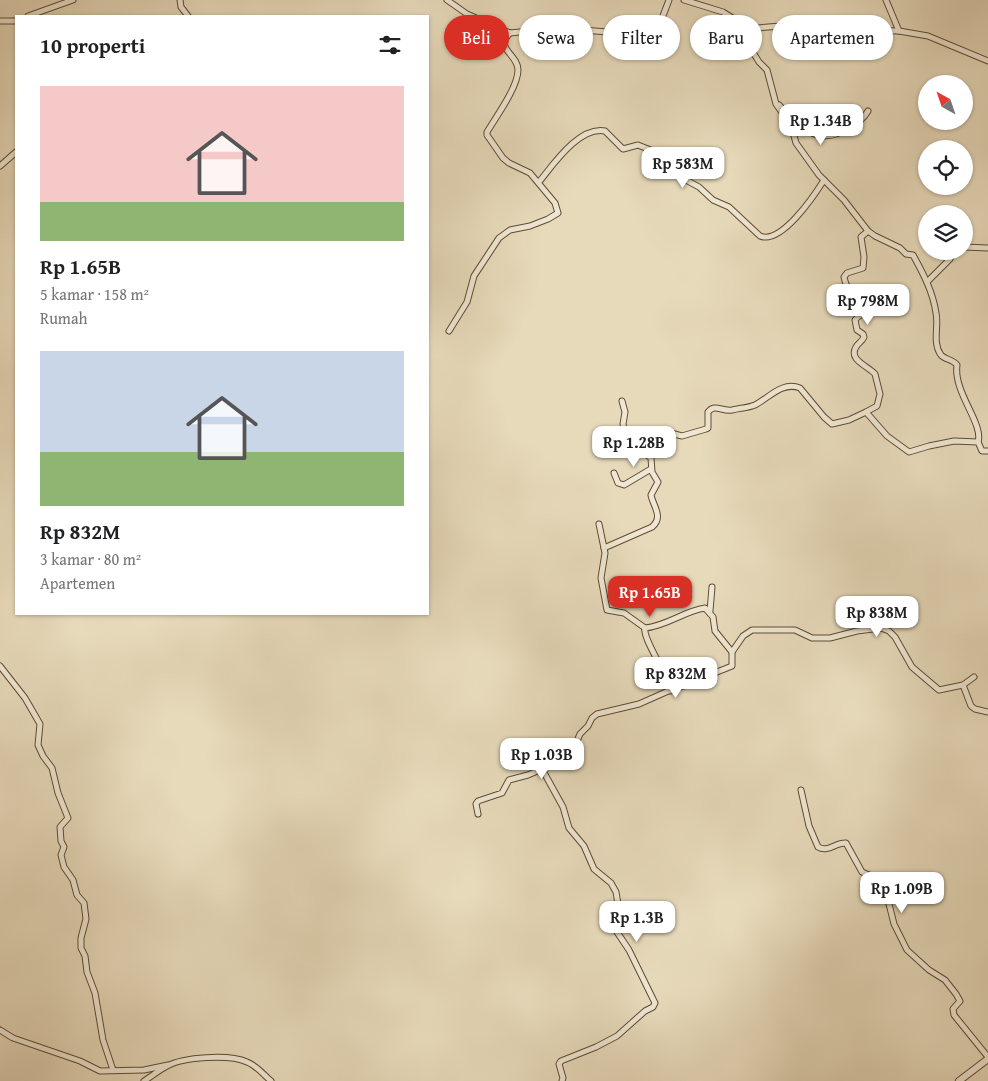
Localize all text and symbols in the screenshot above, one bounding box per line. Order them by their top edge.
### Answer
chip: Beli [444,15,509,60]
chip: Sewa [519,15,593,60]
chip: Filter [603,15,680,60]
chip: Baru [690,15,762,60]
chip: Apartemen [772,15,893,60]
text: 10 properti [40,30,145,61]
icon: filters [376,31,404,59]
north arrow [918,75,972,130]
map controls [918,75,973,260]
pin: Rp 1.34B [769,104,873,146]
text: Rp 1.34B [790,108,852,132]
icon: home [177,118,267,208]
button: locate [918,140,973,195]
pin: Rp 583M [637,146,729,189]
text: Rp 583M [652,151,714,175]
button: layers [918,205,973,260]
text: Rp 1.65B [40,251,121,282]
text: 5 kamar · 158 m² [40,282,149,306]
pin: Rp 798M [822,284,914,326]
text: Rp 798M [837,288,899,312]
text: Rumah [40,306,87,330]
icon: home [177,383,267,473]
pin: Rp 1.28B [582,426,686,468]
text: Rp 1.28B [603,430,665,454]
text: Rp 832M [40,516,120,547]
text: 3 kamar · 80 m² [40,547,141,571]
text: Apartemen [40,571,115,595]
pin: Rp 1.65B [598,576,702,618]
text: Rp 1.65B [619,580,681,604]
pin: Rp 838M [831,596,923,638]
text: Rp 838M [846,600,908,624]
pin: Rp 832M [630,656,722,699]
text: Rp 832M [645,661,707,685]
pin: Rp 1.03B [490,738,594,780]
text: Rp 1.03B [511,742,573,766]
pin: Rp 1.09B [850,872,954,914]
text: Rp 1.09B [871,876,933,900]
pin: Rp 1.3B [591,900,683,943]
text: Rp 1.3B [610,905,664,929]

